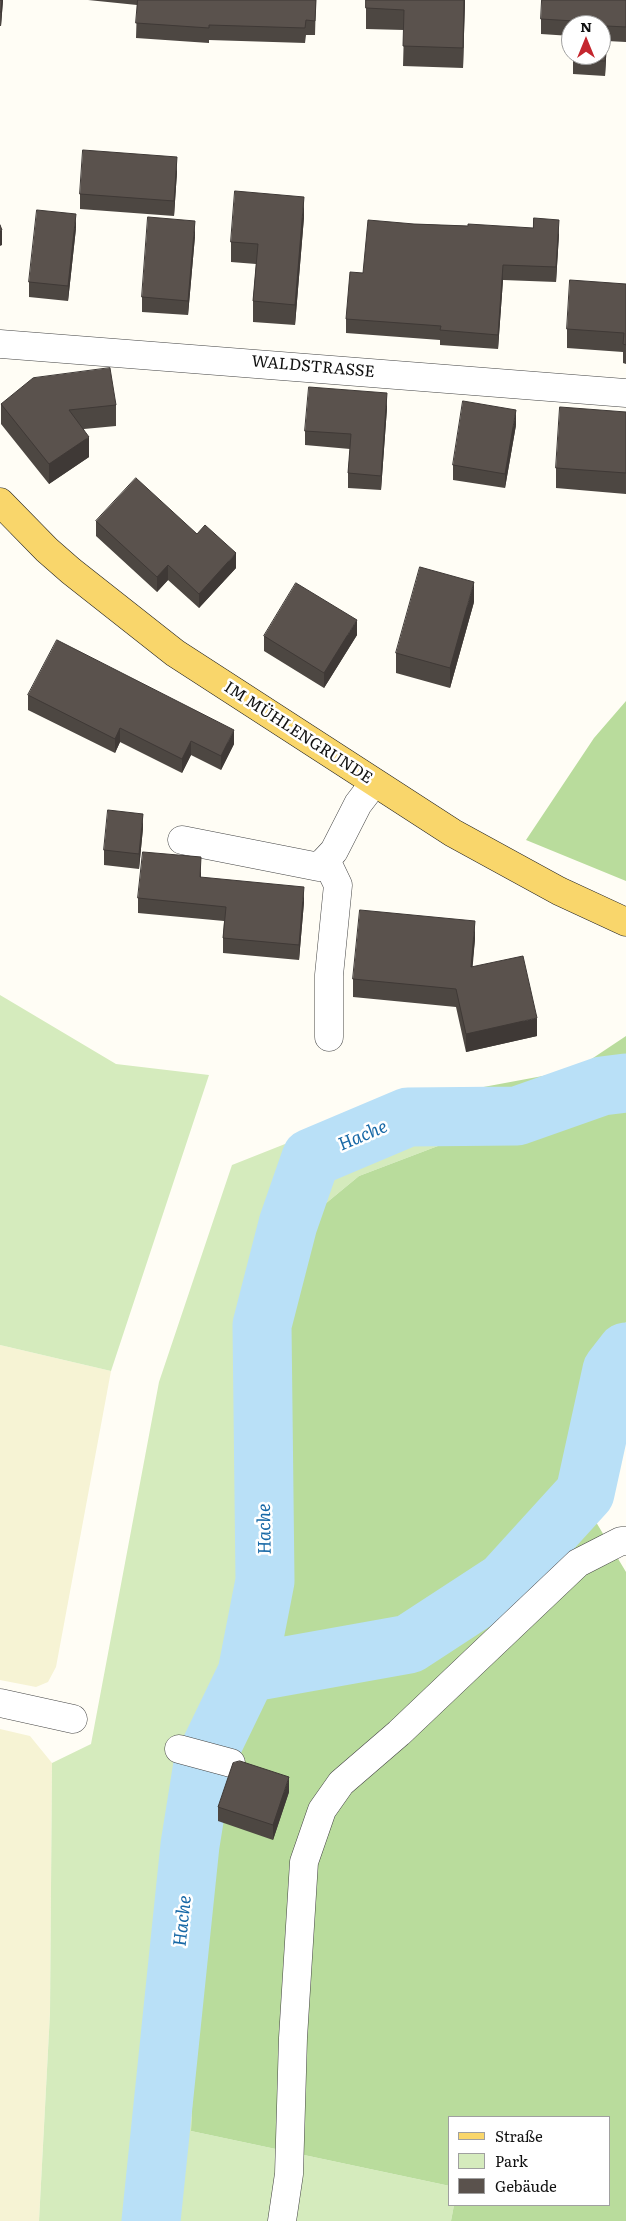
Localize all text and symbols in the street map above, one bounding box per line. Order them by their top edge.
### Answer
north arrow [561,15,611,65]
text: N [580,16,592,36]
street label: WALDSTRASSE [251,352,375,382]
street label: IM MÜHLENGRUNDE [220,678,376,788]
water label: Hache [335,1116,391,1156]
water label: Hache [254,1503,276,1555]
water label: Hache [170,1894,196,1948]
legend [448,2116,611,2206]
text: Straße [495,2124,543,2147]
text: Park [495,2149,528,2172]
text: Gebäude [495,2174,557,2197]

